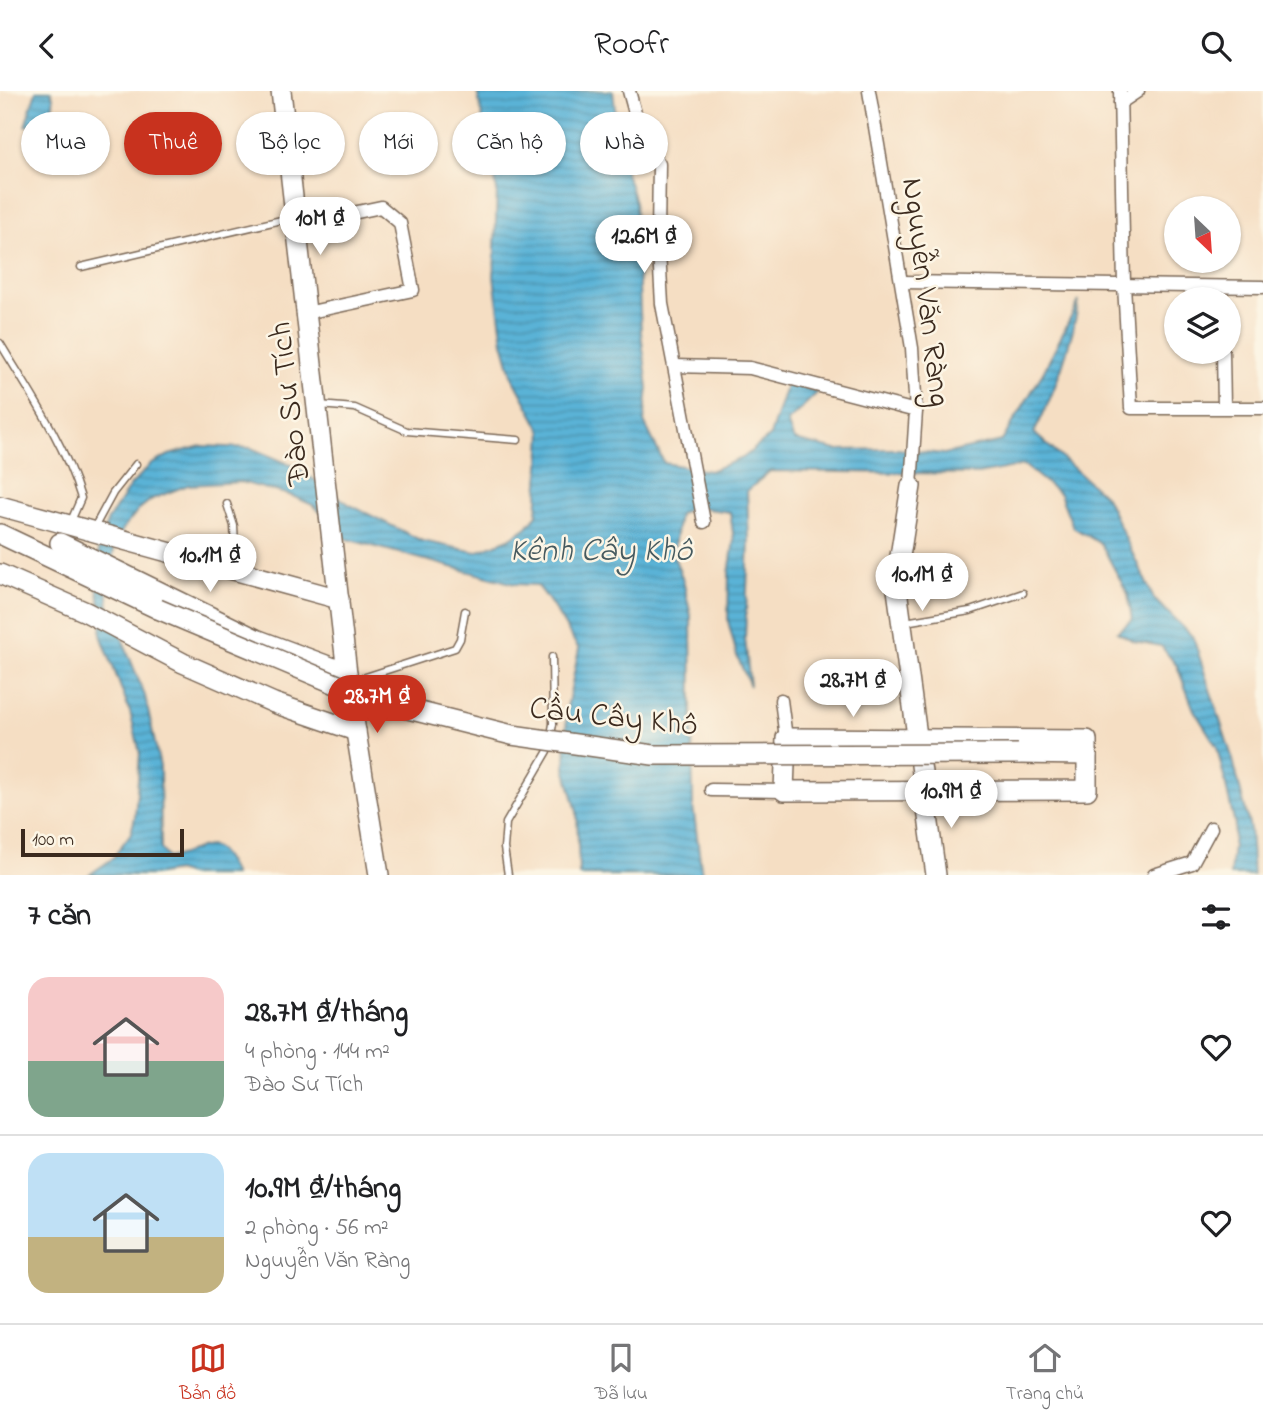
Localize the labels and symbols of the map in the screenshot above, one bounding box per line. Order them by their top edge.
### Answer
street label: Nguyễn Văn Ràng [887,175,962,410]
north arrow [1164,196,1241,273]
pin: 10M ₫ [271,197,369,257]
pin: 12.6M ₫ [579,215,709,275]
street label: Đào Sư Tích [258,319,325,489]
water label: Kênh Cây Khô [510,528,694,576]
pin: 10.1M ₫ [145,535,275,594]
pin: 10.1M ₫ [857,553,987,613]
pin: 28.7M ₫ [788,659,918,719]
pin: 28.7M ₫ [312,675,442,735]
street label: Cầu Cây Khô [527,686,700,751]
pin: 10.9M ₫ [886,771,1016,830]
scale bar [21,826,184,858]

